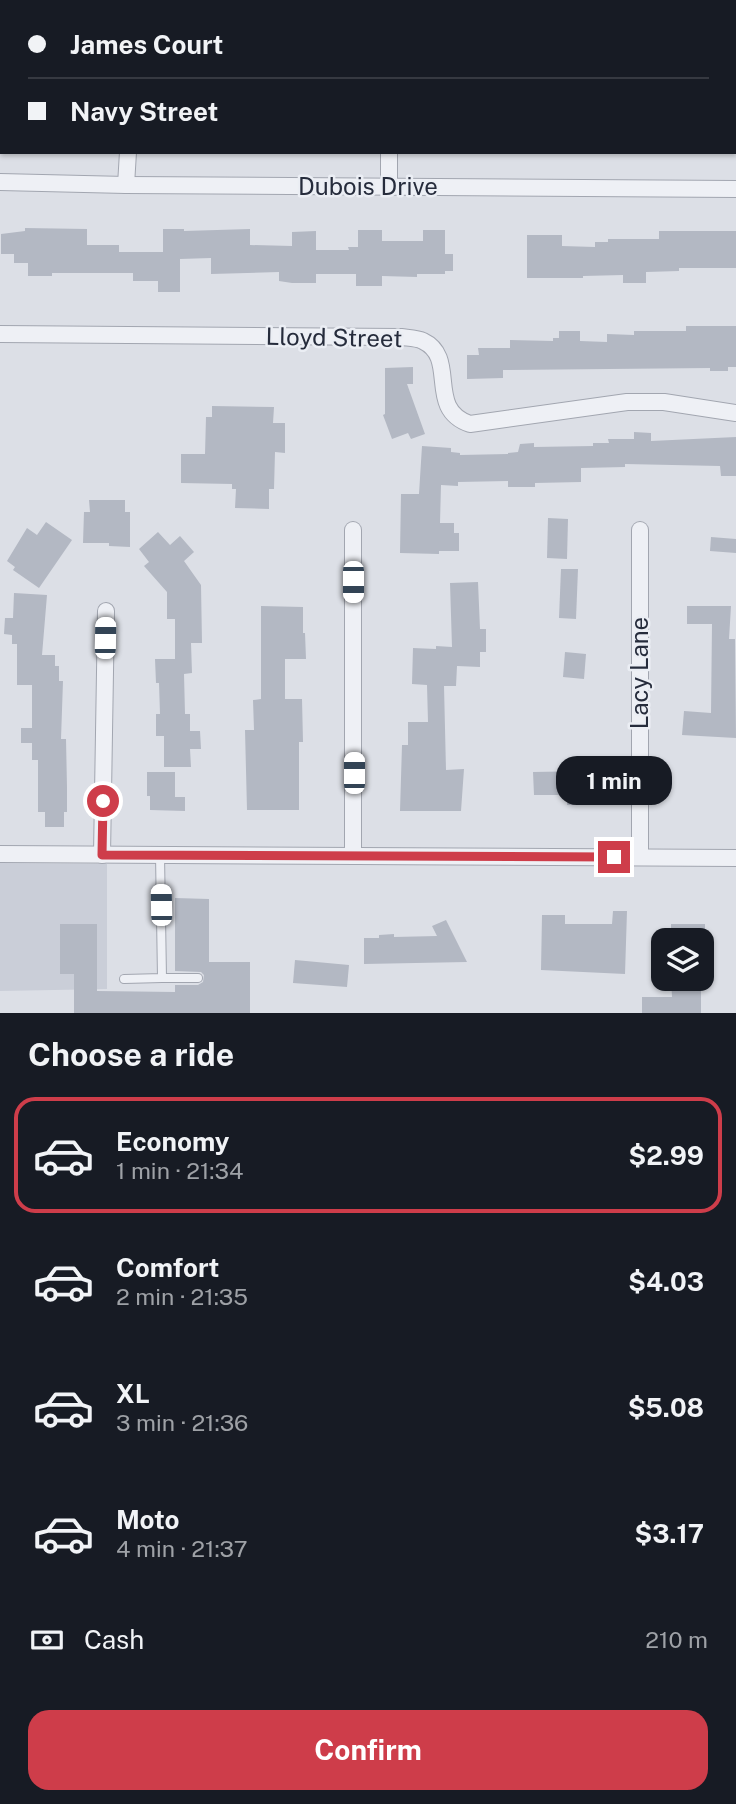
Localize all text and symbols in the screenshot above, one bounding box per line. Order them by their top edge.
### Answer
text: James Court [70,29,223,60]
text: Navy Street [70,96,218,127]
street label: Dubois Drive [298,172,438,200]
street label: Lloyd Street [265,322,403,352]
car [343,561,364,603]
car [95,617,116,659]
street label: Lacy Lane [625,617,653,729]
car [344,752,365,794]
callout: 1 min [556,756,672,804]
text: 1 min [586,767,642,794]
route start [87,785,119,817]
route end [598,841,630,873]
car [151,884,172,926]
map controls [651,928,714,991]
button: layers [651,928,714,991]
text: Choose a ride [28,1036,234,1073]
icon: car [32,1124,95,1187]
text: Economy [116,1126,229,1157]
text: $2.99 [629,1140,704,1171]
text: 1 min · 21:34 [116,1157,243,1184]
icon: car [32,1250,95,1313]
text: Comfort [116,1252,219,1283]
text: $4.03 [628,1266,704,1297]
text: 2 min · 21:35 [116,1283,248,1310]
icon: car [32,1376,95,1439]
text: XL [116,1378,150,1409]
text: $5.08 [628,1392,704,1423]
text: 3 min · 21:36 [116,1409,248,1436]
icon: car [32,1502,95,1565]
text: Moto [116,1504,179,1535]
text: $3.17 [635,1518,704,1549]
text: 4 min · 21:37 [116,1535,248,1562]
icon: cash [28,1621,66,1659]
text: Cash [84,1624,144,1655]
text: 210 m [645,1626,708,1653]
button: Confirm [28,1710,708,1790]

